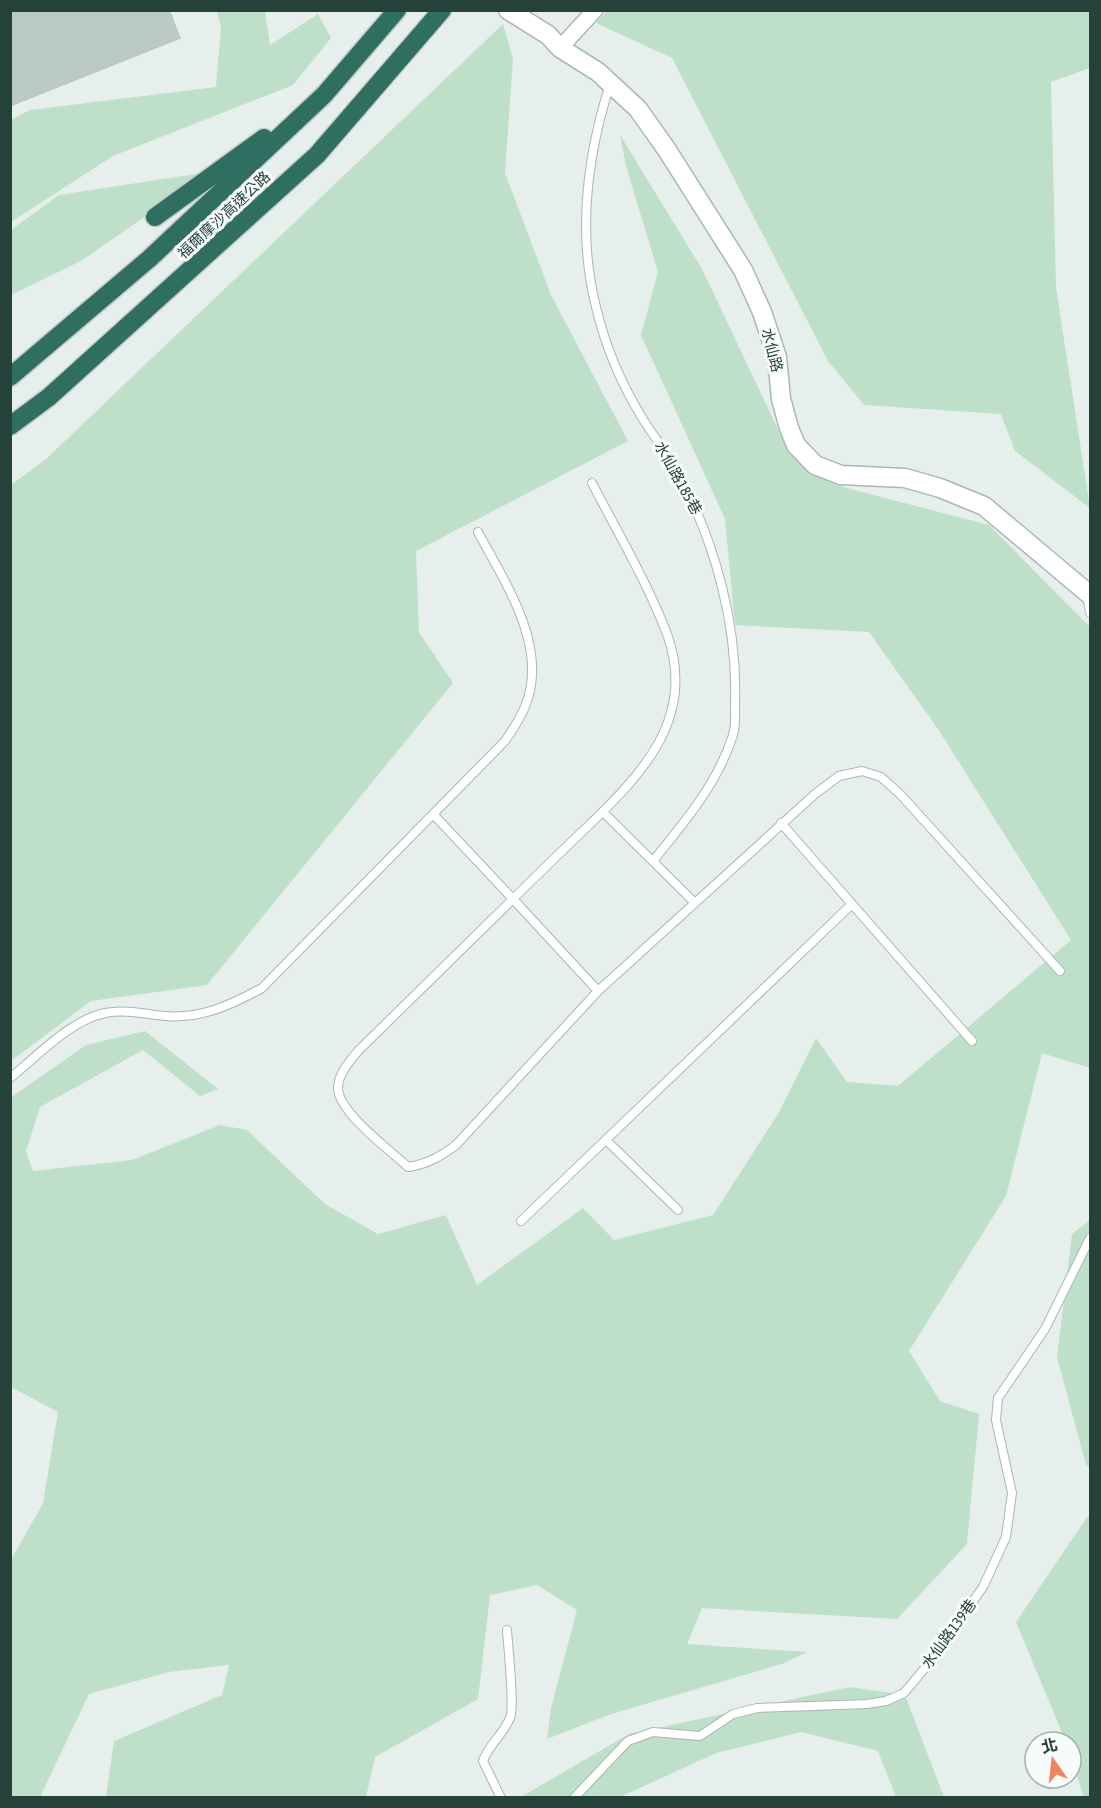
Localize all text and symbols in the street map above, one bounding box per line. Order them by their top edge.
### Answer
street label: 福爾摩沙高速公路 [174,167,273,262]
street label: 水仙路 [759,326,786,374]
street label: 水仙路185巷 [651,438,706,517]
street label: 水仙路139巷 [918,1596,979,1672]
north arrow [1023,1730,1083,1790]
text: 北 [1039,1735,1059,1756]

